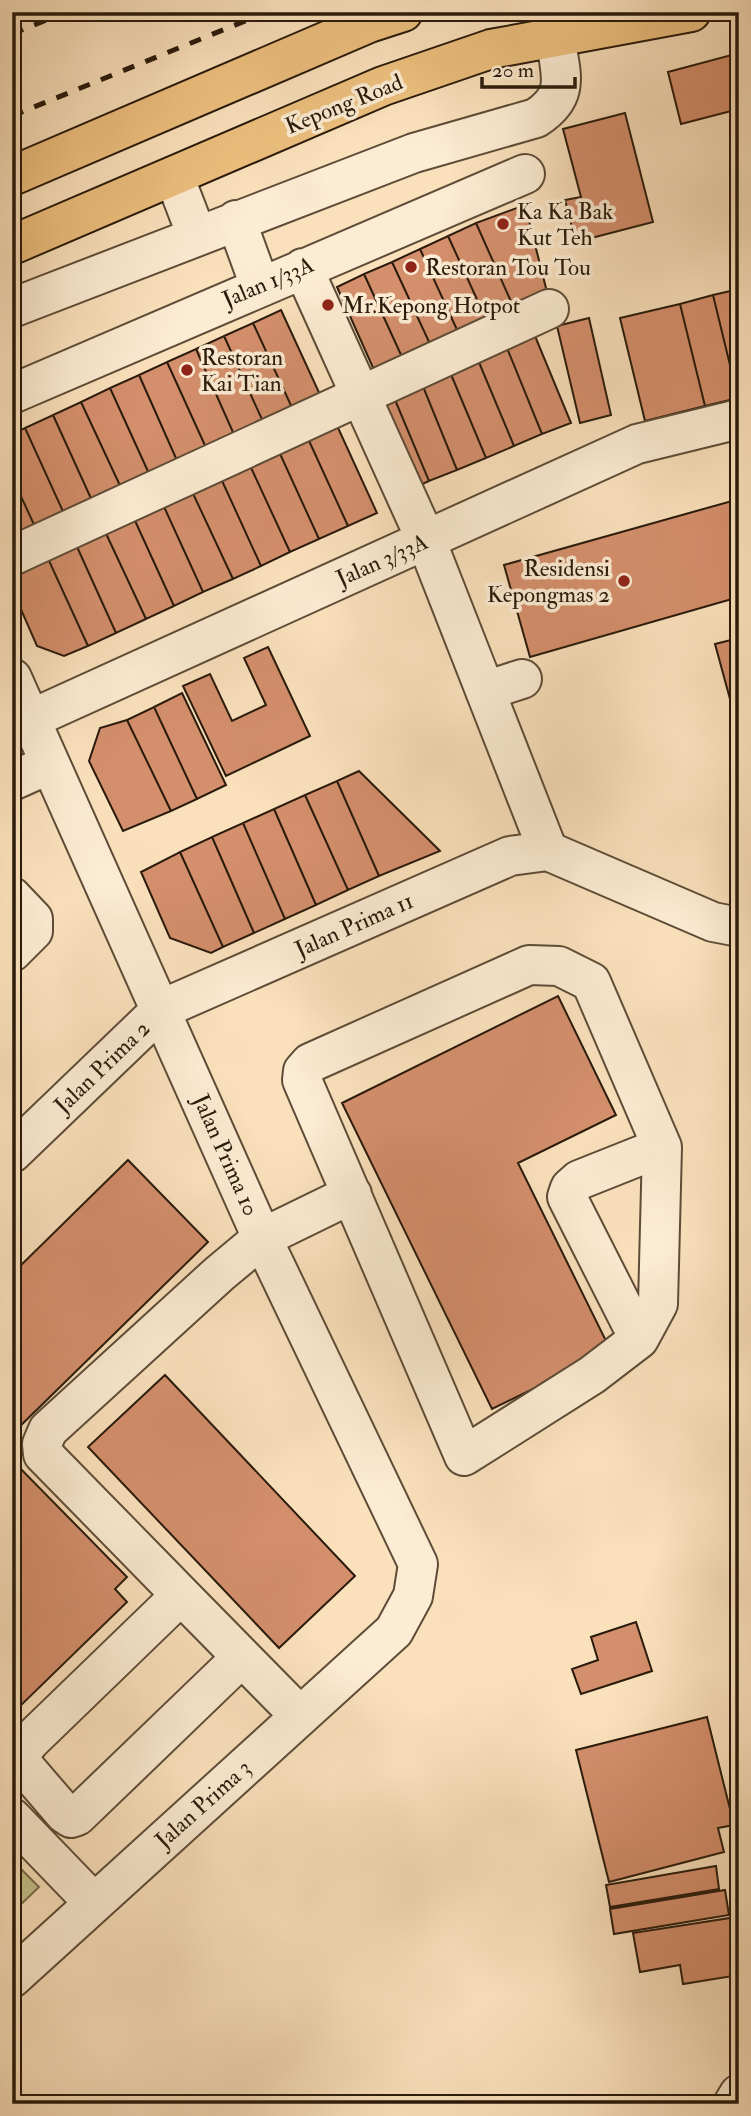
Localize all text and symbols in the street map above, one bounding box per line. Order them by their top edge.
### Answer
scale bar [482,46,574,90]
text: 20 m [492,57,534,84]
street label: Kepong Road [281,67,407,142]
place label: Ka Ka Bak Kut Teh [517,197,613,252]
marker: Ka Ka Bak Kut Teh [495,216,511,232]
street label: Jalan 1/33A [217,250,319,315]
place label: Restoran Tou Tou [425,253,591,282]
marker: Restoran Tou Tou [403,259,419,275]
place label: Mr.Kepong Hotpot [342,291,520,321]
marker: Mr.Kepong Hotpot [320,297,336,313]
place label: Restoran Kai Tian [201,343,283,398]
marker: Restoran Kai Tian [179,362,195,378]
street label: Jalan 3/33A [331,527,433,593]
place label: Residensi Kepongmas 2 [487,554,610,610]
marker: Residensi Kepongmas 2 [616,573,632,589]
street label: Jalan Prima 11 [289,886,418,964]
street label: Jalan Prima 2 [47,1014,156,1121]
street label: Jalan Prima 10 [186,1089,266,1220]
street label: Jalan Prima 3 [148,1753,257,1855]

